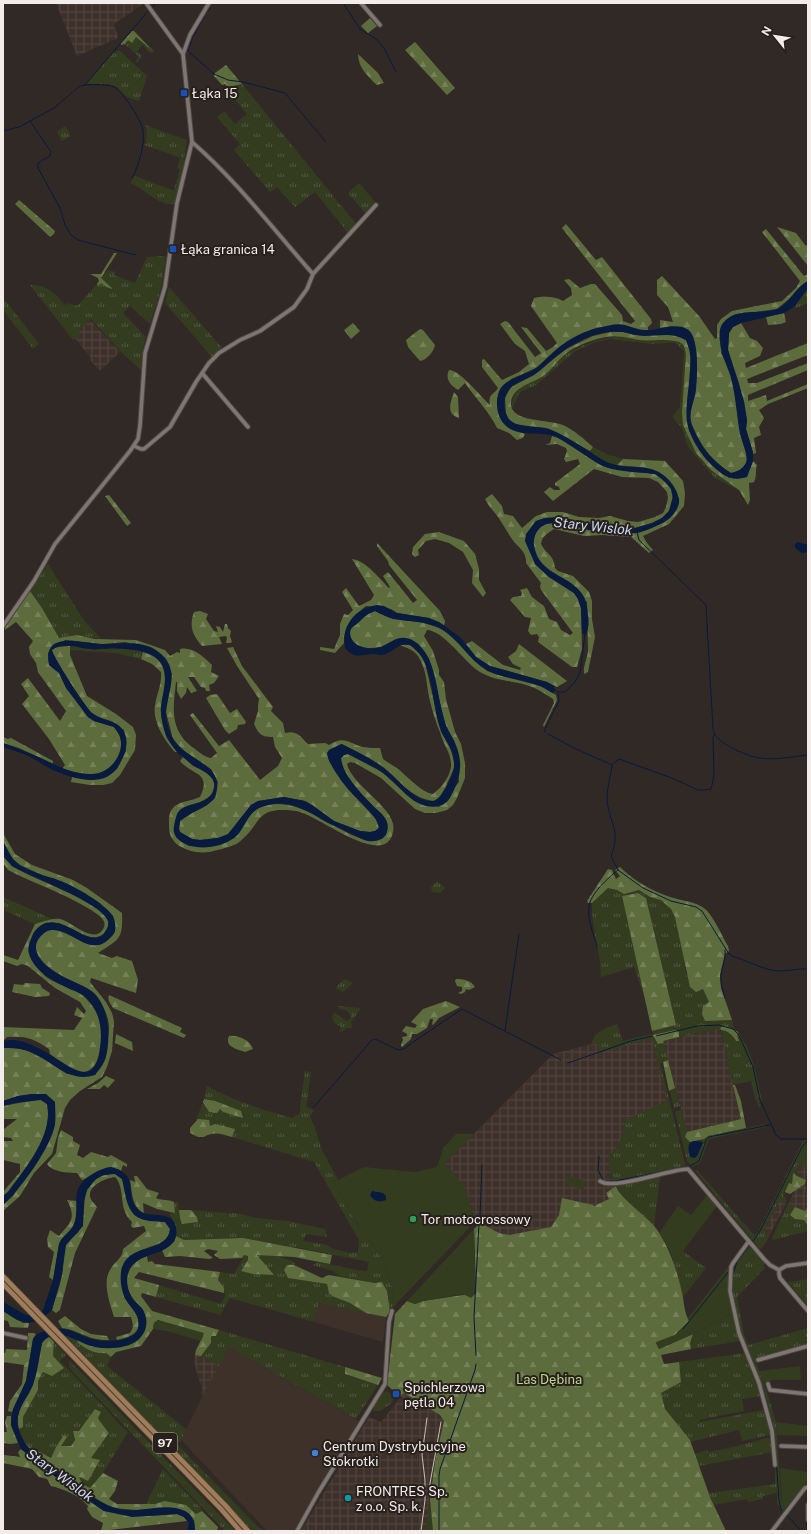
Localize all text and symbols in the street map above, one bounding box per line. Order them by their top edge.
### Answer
north arrow [755,16,795,56]
text: N [759,24,774,38]
place label: Łąka 15 [192,86,238,101]
marker: Łąka 15 [179,88,189,98]
place label: Łąka granica 14 [181,242,275,257]
marker: Łąka granica 14 [168,244,178,254]
water label: Stary Wislok [553,514,634,538]
place label: Tor motocrossowy [421,1212,531,1227]
marker: Tor motocrossowy [408,1214,418,1224]
park label: Las Dębina [516,1372,582,1387]
place label: Spichlerzowa pętla 04 [404,1380,485,1410]
marker: Spichlerzowa pętla 04 [391,1389,401,1399]
road number: 97 [153,1433,177,1453]
place label: Centrum Dystrybucyjne Stokrotki [323,1439,466,1469]
water label: Stary Wislok [23,1445,97,1505]
marker: Centrum Dystrybucyjne Stokrotki [310,1448,320,1458]
place label: FRONTRES Sp. z o.o. Sp. k. [356,1484,448,1514]
marker: FRONTRES Sp. z o.o. Sp. k. [343,1493,353,1503]

